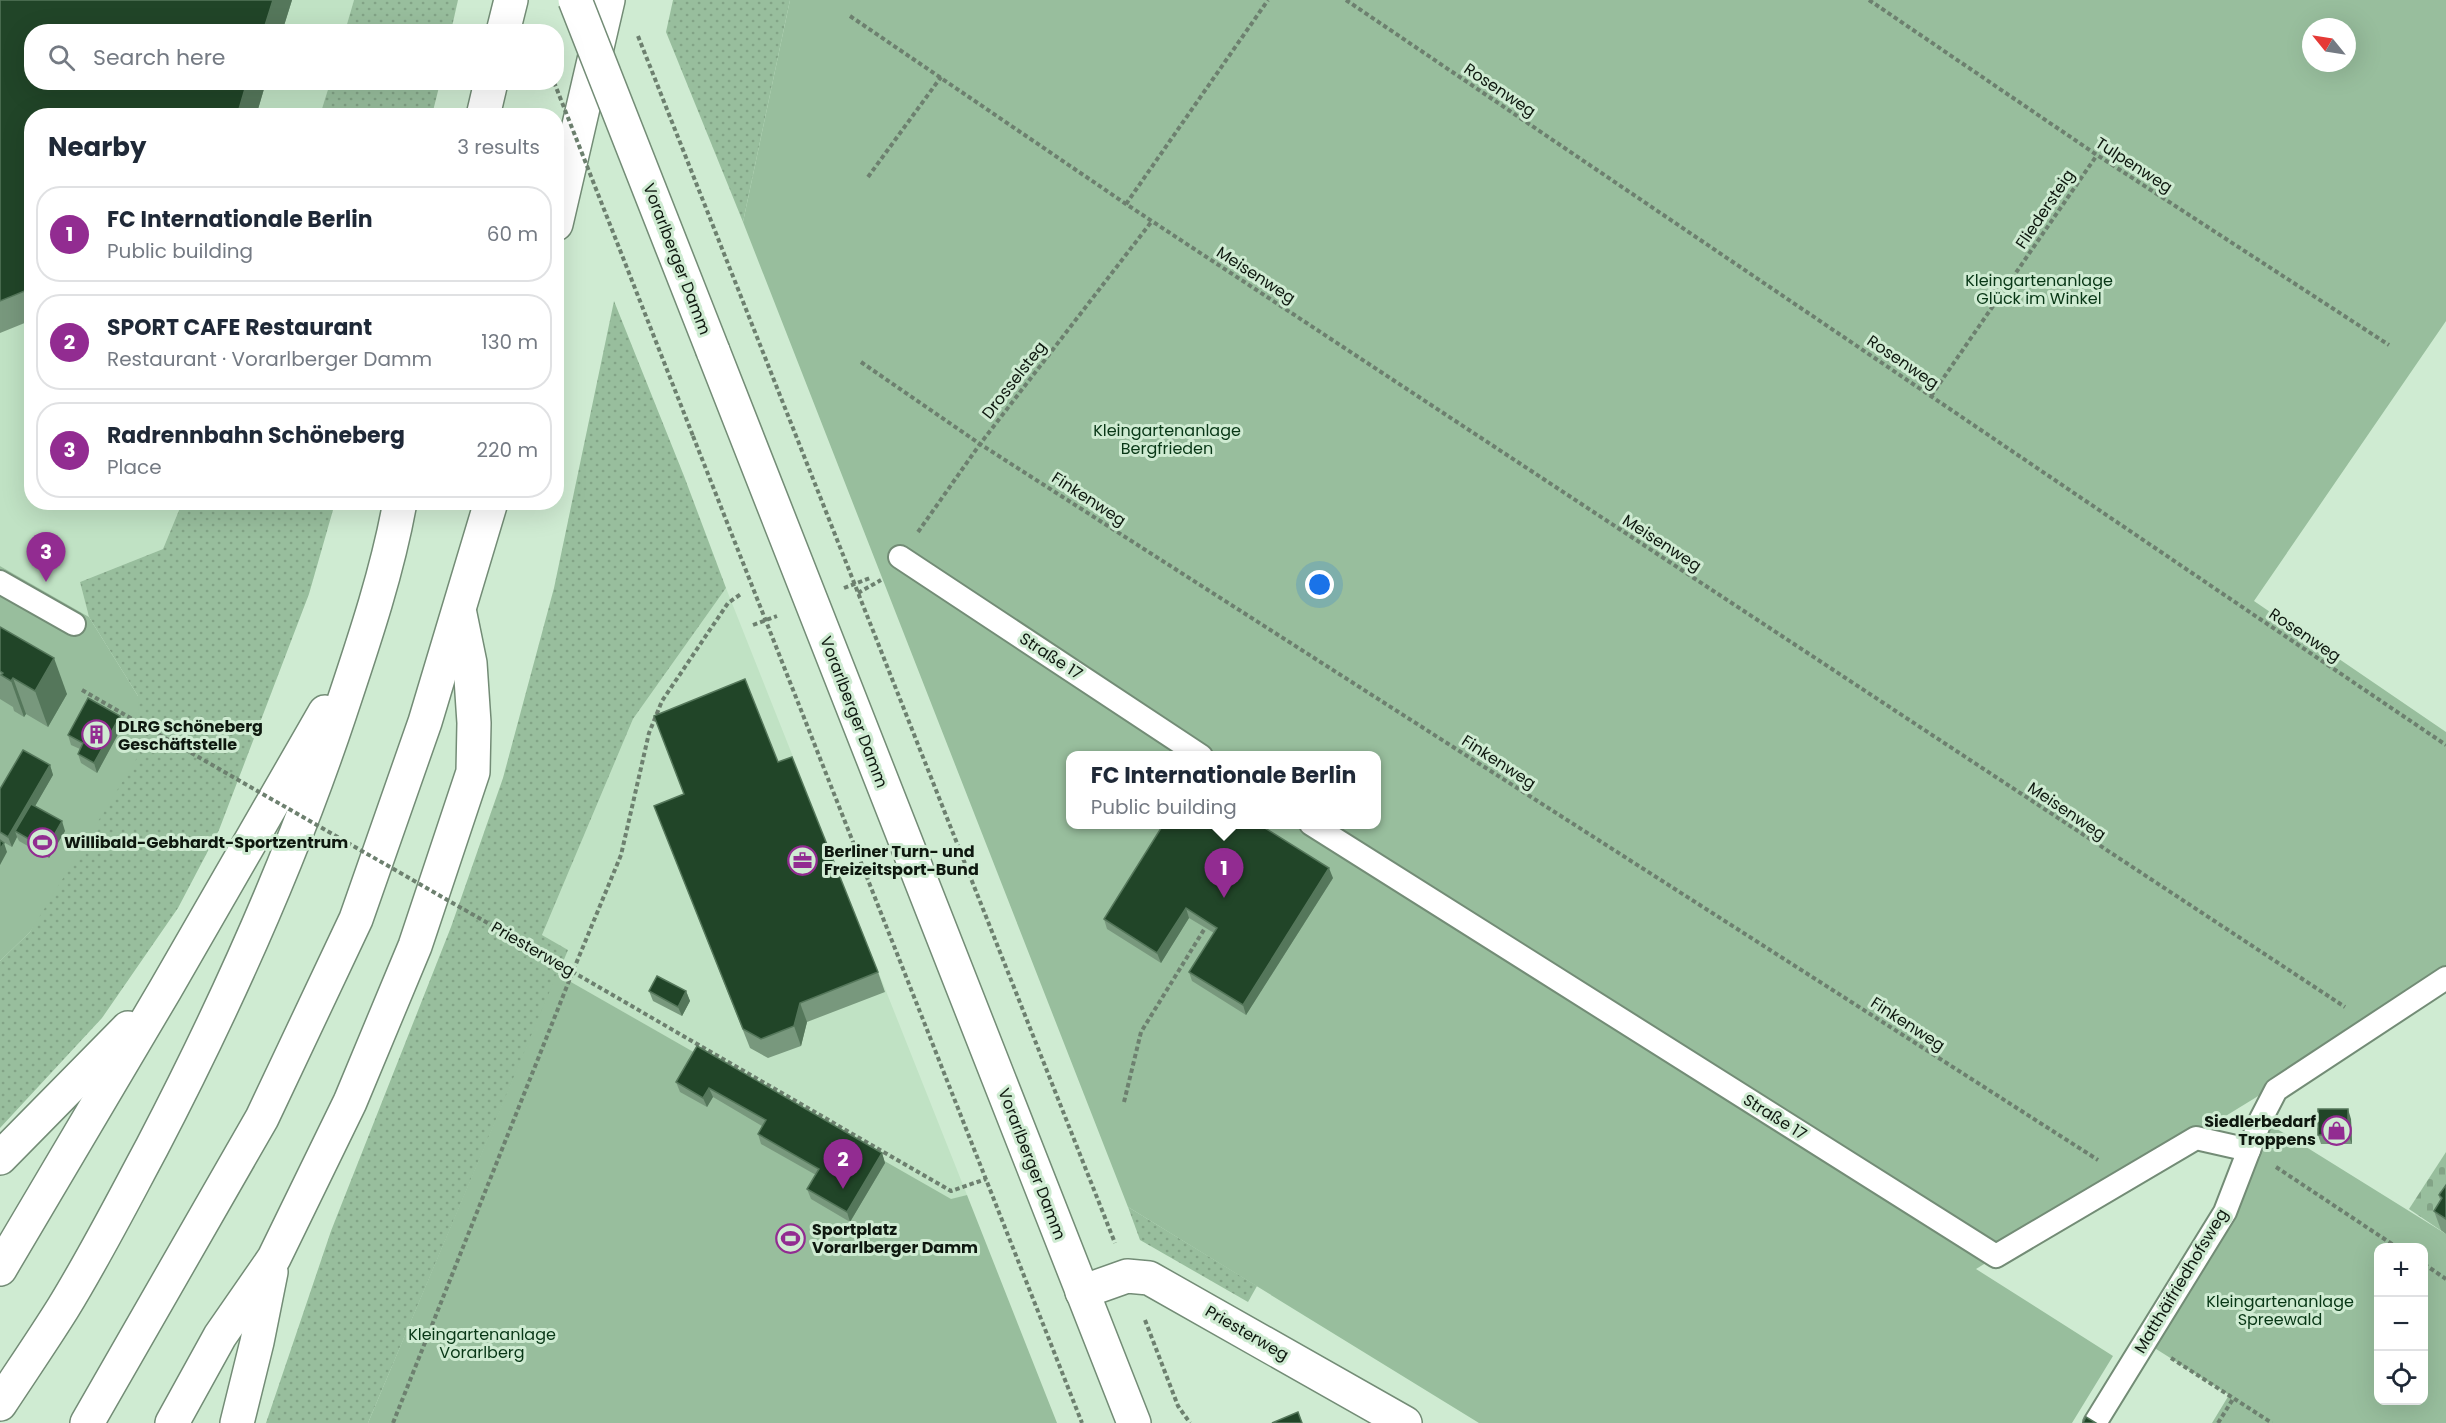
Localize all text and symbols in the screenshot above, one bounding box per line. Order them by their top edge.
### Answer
north arrow [2302,18,2356,72]
search box [24,24,564,90]
icon: search [45,41,78,74]
text: Search here [93,42,226,73]
street label: Rosenweg [1459,57,1541,123]
text: Nearby [48,129,146,165]
street label: Tulpenweg [2091,131,2177,199]
text: 3 results [457,133,540,161]
street label: Fliedersteig [2010,165,2080,253]
street label: Vorarlberger Damm [638,180,716,338]
text: FC Internationale Berlin [107,204,373,235]
text: 1 [66,220,73,248]
text: 60 m [487,220,538,248]
text: Public building [107,237,253,265]
street label: Meisenweg [1212,241,1300,309]
park label: Kleingartenanlage Glück im Winkel [1965,269,2113,310]
text: SPORT CAFE Restaurant [107,312,372,343]
text: 2 [64,328,75,356]
text: 130 m [481,328,538,356]
street label: Rosenweg [1862,329,1944,395]
street label: Drosselsteg [976,336,1052,424]
text: Restaurant · Vorarlberger Damm [107,345,432,373]
park label: Kleingartenanlage Bergfrieden [1093,419,1241,460]
text: Radrennbahn Schöneberg [107,420,405,451]
text: 3 [63,436,76,464]
text: 220 m [477,436,538,464]
text: Place [107,453,162,481]
street label: Finkenweg [1047,466,1131,532]
street label: Meisenweg [1618,509,1706,577]
pin: 3 [26,532,66,582]
your location [1305,570,1334,599]
street label: Rosenweg [2264,602,2346,668]
street label: Straße 17 [1015,627,1087,685]
street label: Vorarlberger Damm [815,633,893,791]
place label: DLRG Schöneberg Geschäftstelle [118,715,263,756]
building icon: DLRG Schöneberg Geschäftstelle [81,719,113,751]
street label: Finkenweg [1457,729,1541,795]
popup [1066,751,1381,829]
text: FC Internationale Berlin [1091,760,1356,791]
street label: Meisenweg [2023,776,2111,846]
text: Public building [1091,793,1237,821]
sports icon: Willibald-Gebhardt-Sportzentrum [27,826,59,858]
place label: Willibald-Gebhardt-Sportzentrum [64,831,348,854]
place label: Berliner Turn- und Freizeitsport-Bund [824,840,979,881]
office icon: Berliner Turn- und Freizeitsport-Bund [787,844,819,876]
pin: 1 [1204,848,1244,898]
street label: Priesterweg [487,916,579,982]
street label: Finkenweg [1866,991,1950,1057]
street label: Vorarlberger Damm [993,1085,1071,1243]
street label: Straße 17 [1739,1088,1811,1146]
place label: Siedlerbedarf Troppens [2204,1110,2316,1151]
shop icon: Siedlerbedarf Troppens [2321,1114,2353,1146]
pin: 2 [824,1140,862,1189]
street label: Matthäifriedhofsweg [2129,1204,2233,1358]
place label: Sportplatz Vorarlberger Damm [812,1218,978,1259]
sports icon: Sportplatz Vorarlberger Damm [775,1222,807,1254]
map controls [2374,1243,2428,1405]
button: + [2374,1243,2428,1297]
park label: Kleingartenanlage Spreewald [2206,1290,2354,1331]
button: − [2374,1297,2428,1351]
street label: Priesterweg [1201,1300,1293,1366]
park label: Kleingartenanlage Vorarlberg [408,1323,556,1364]
button: locate [2374,1351,2428,1405]

